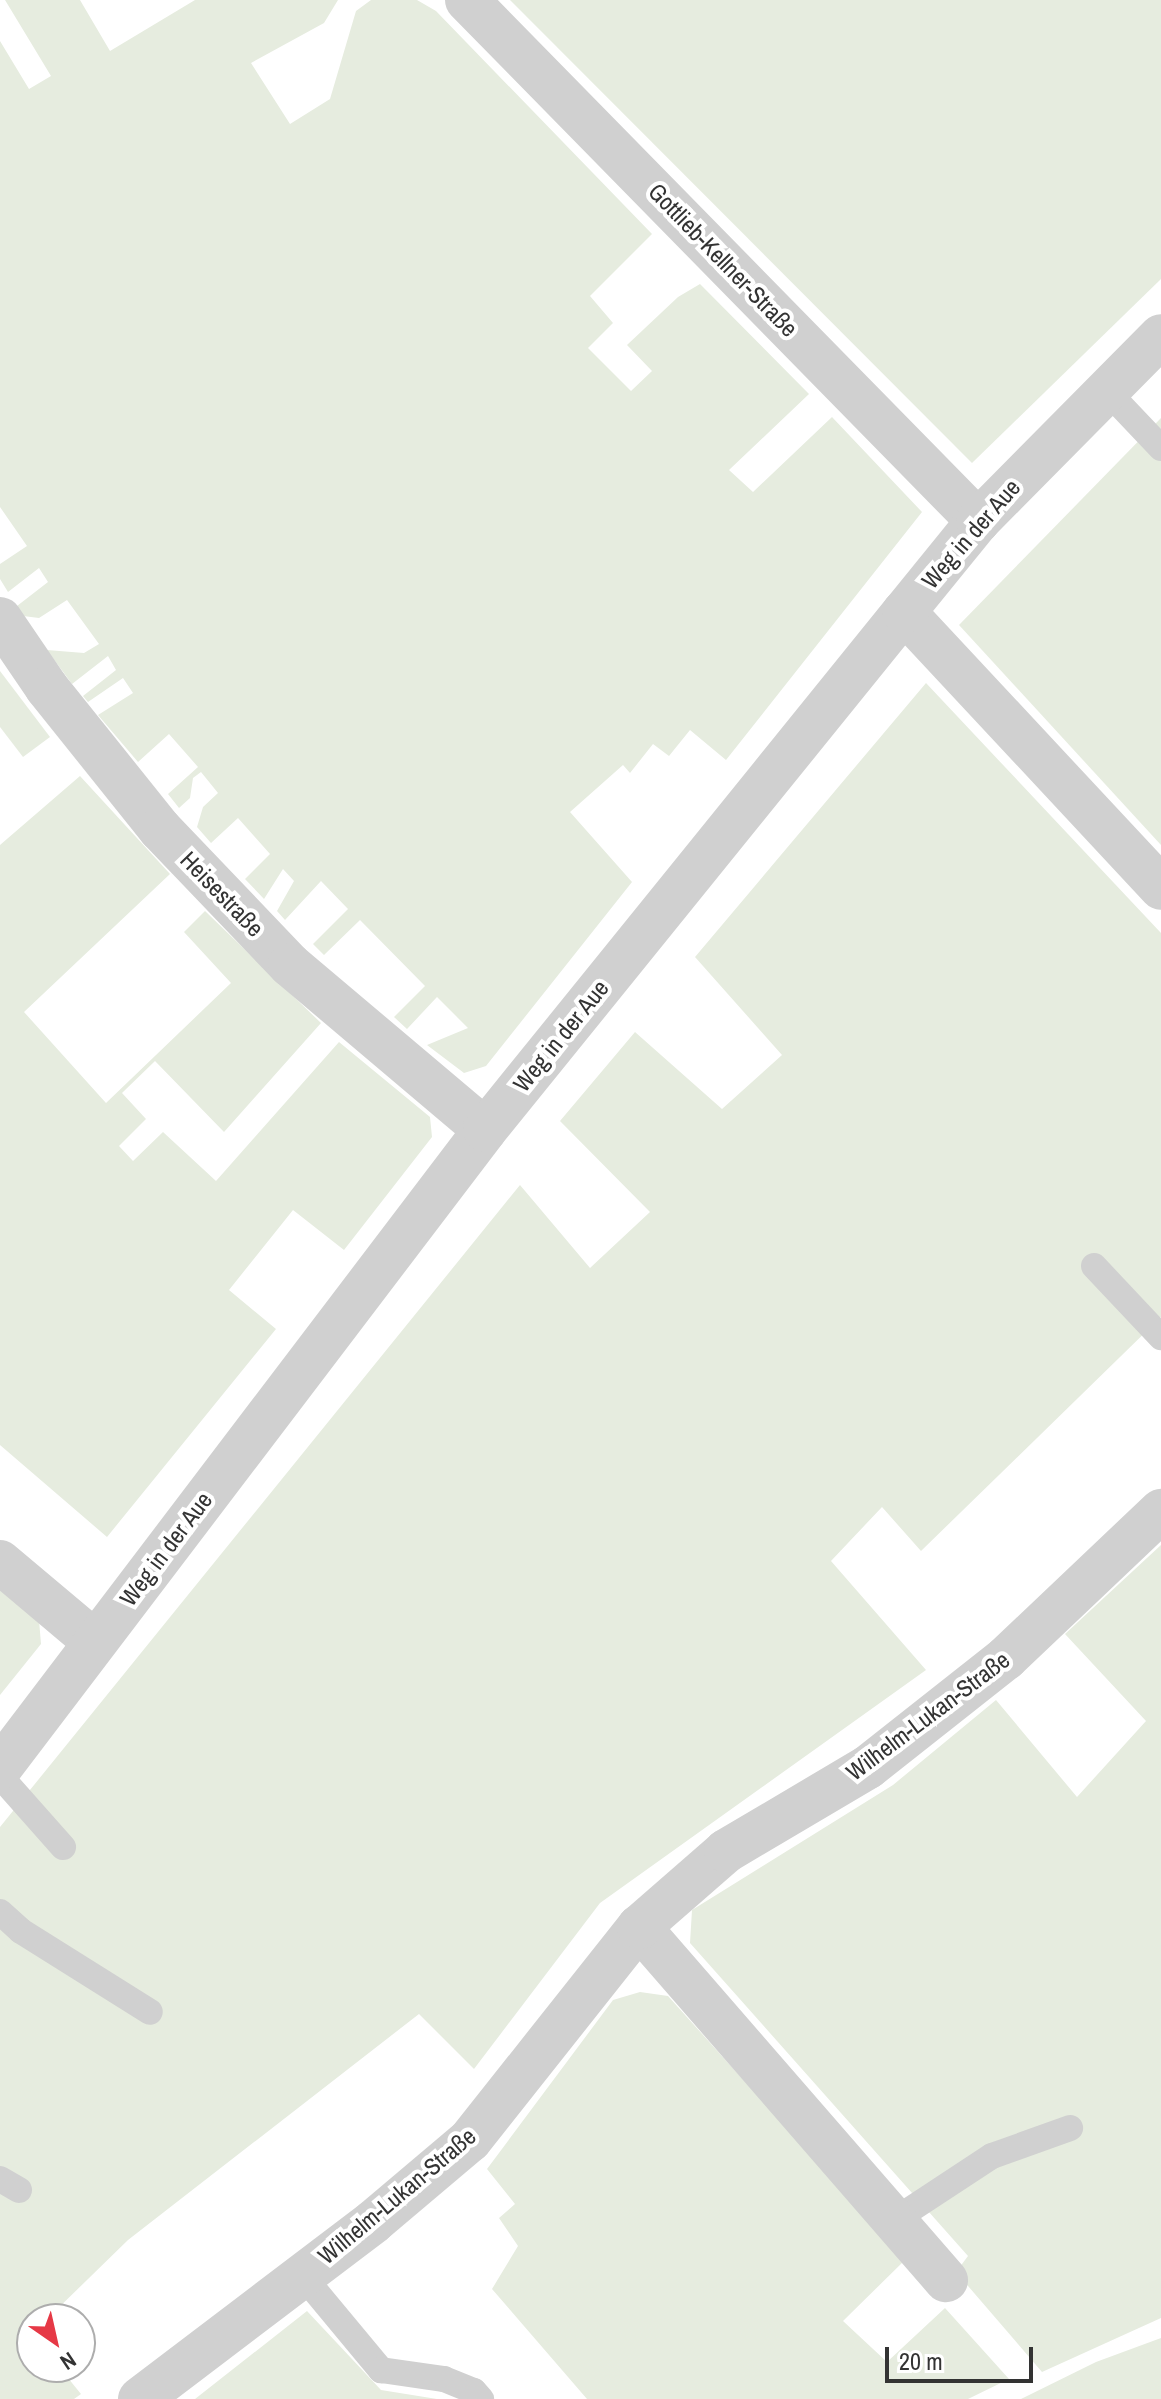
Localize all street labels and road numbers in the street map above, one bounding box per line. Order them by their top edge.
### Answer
street label: Gottlieb-Kellner-Straße [642,177,804,343]
street label: Weg in der Aue [915,473,1027,595]
street label: Heisestraße [174,845,270,943]
street label: Weg in der Aue [507,974,615,1098]
street label: Weg in der Aue [113,1486,219,1612]
street label: Wilhelm-Lukan-Straße [841,1645,1015,1787]
street label: Wilhelm-Lukan-Straße [312,2122,482,2270]

